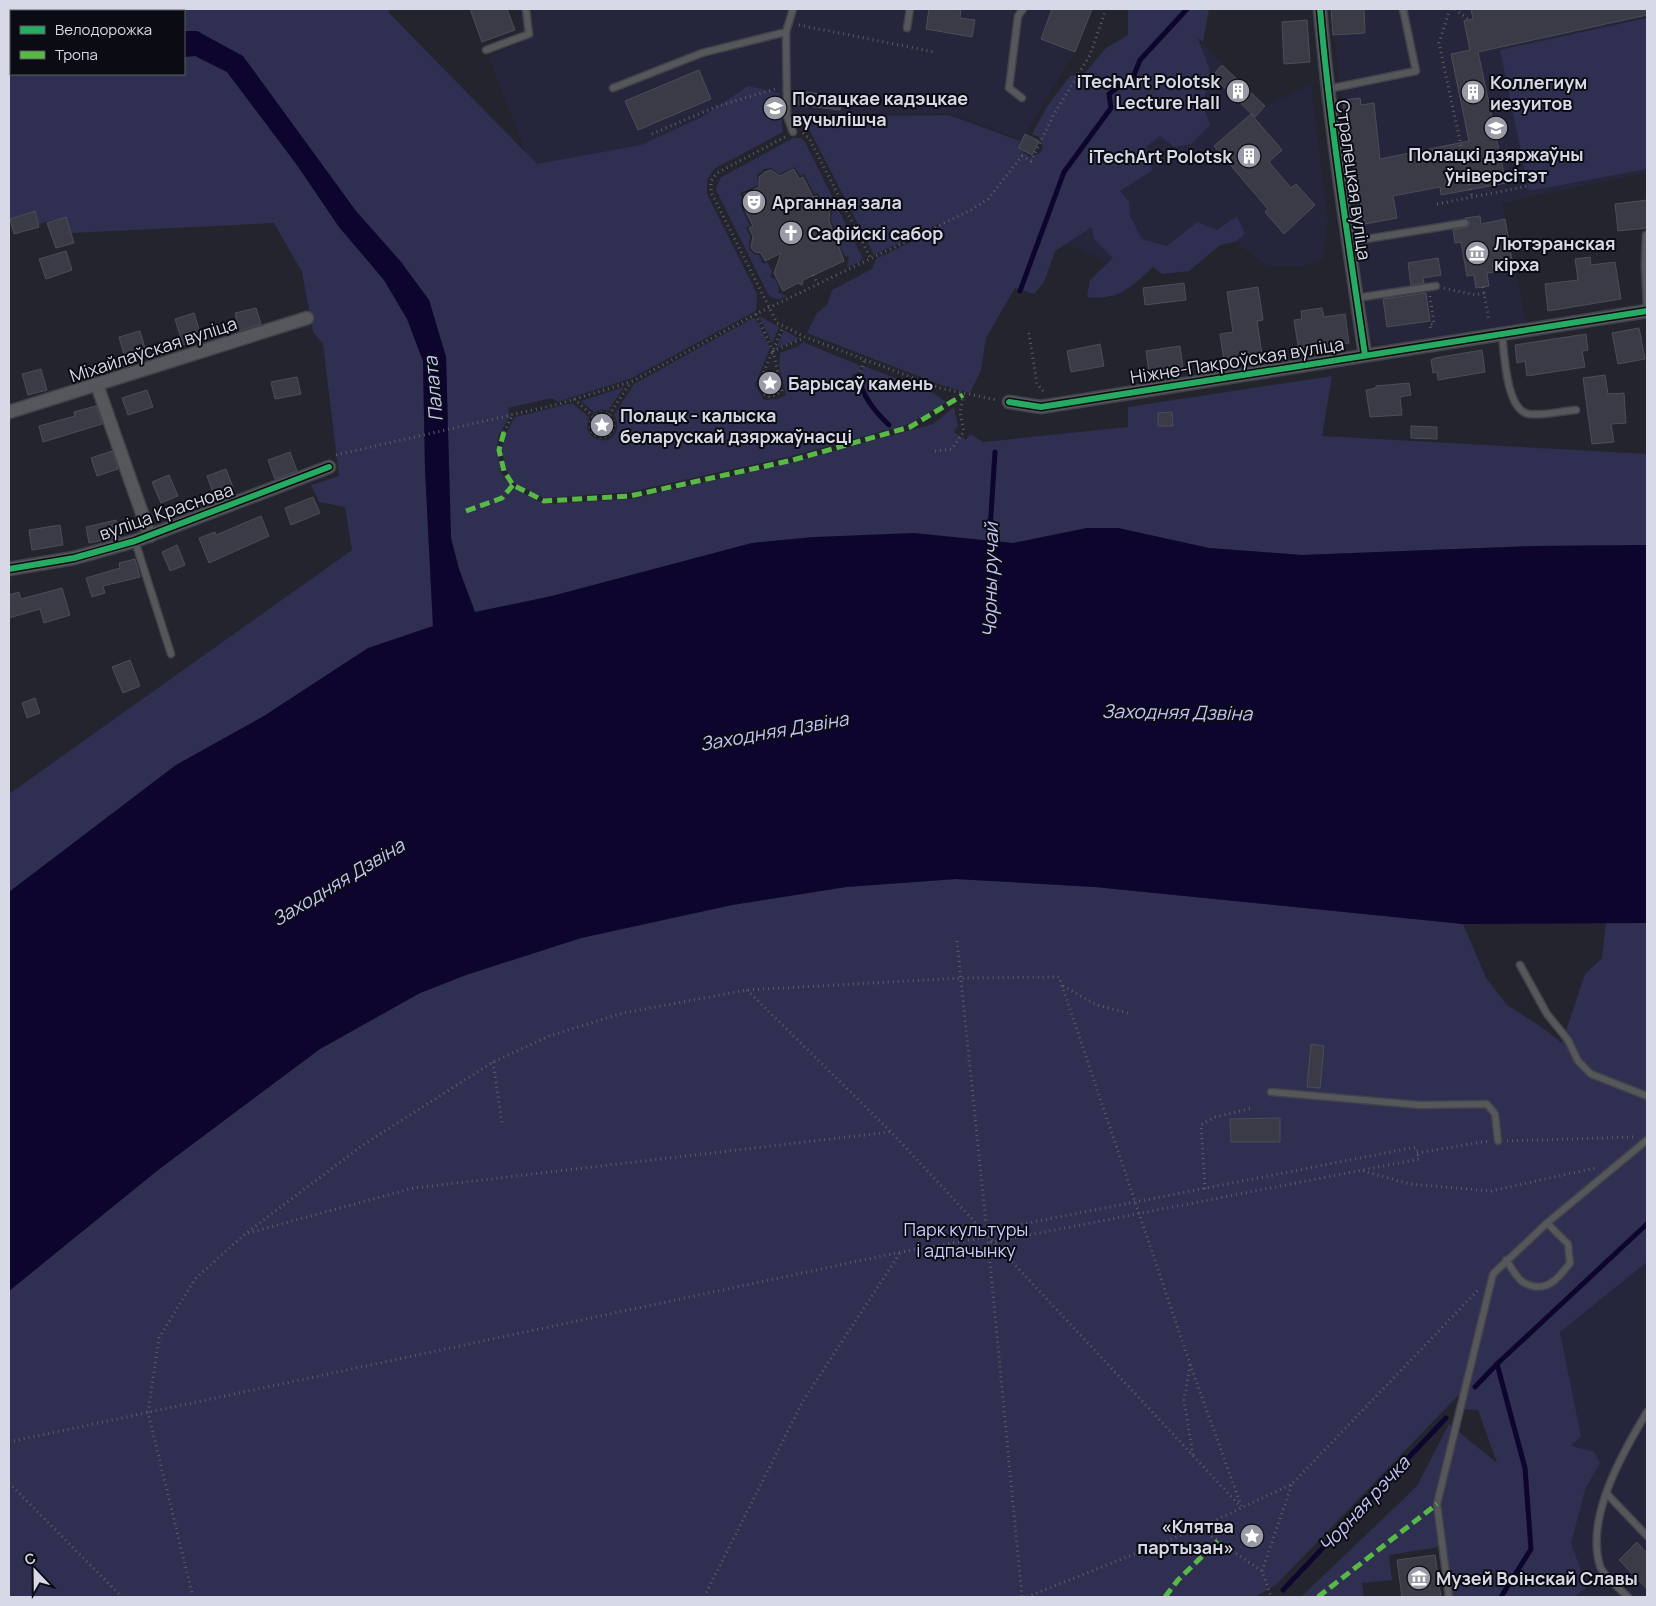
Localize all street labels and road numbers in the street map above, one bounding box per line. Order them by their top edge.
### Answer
street label: Стралецкая вуліца [1331,98,1377,262]
street label: Міхайлаўская вуліца [66,311,240,387]
street label: Ніжне-Пакроўская вуліца [1128,331,1346,389]
street label: вуліца Краснова [96,477,236,545]

